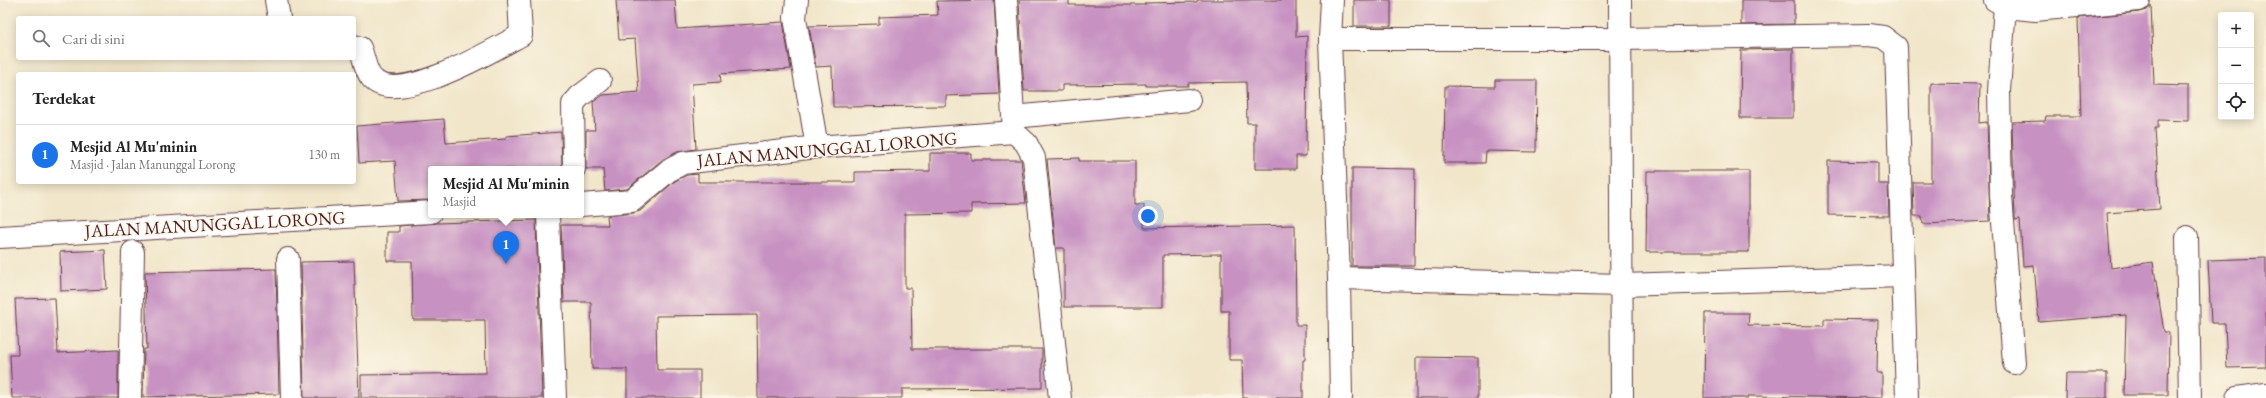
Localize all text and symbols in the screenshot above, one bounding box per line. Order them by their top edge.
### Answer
map controls [2218,12,2254,120]
button: + [2218,12,2254,48]
search box [16,16,356,60]
icon: search [30,27,52,49]
text: Cari di sini [62,29,125,48]
button: − [2218,48,2254,84]
button: locate [2218,84,2254,120]
text: Terdekat [32,87,95,109]
street label: JALAN MANUNGGAL LORONG [694,126,958,172]
text: Mesjid Al Mu'minin [70,137,197,156]
text: 1 [42,146,48,163]
text: 130 m [309,146,340,163]
text: Masjid · Jalan Manunggal Lorong [70,156,235,173]
popup [428,166,584,218]
text: Mesjid Al Mu'minin [442,174,570,193]
text: Masjid [442,193,476,210]
street label: JALAN MANUNGGAL LORONG [82,206,346,242]
your location [1138,206,1158,226]
pin: 1 [493,231,519,264]

